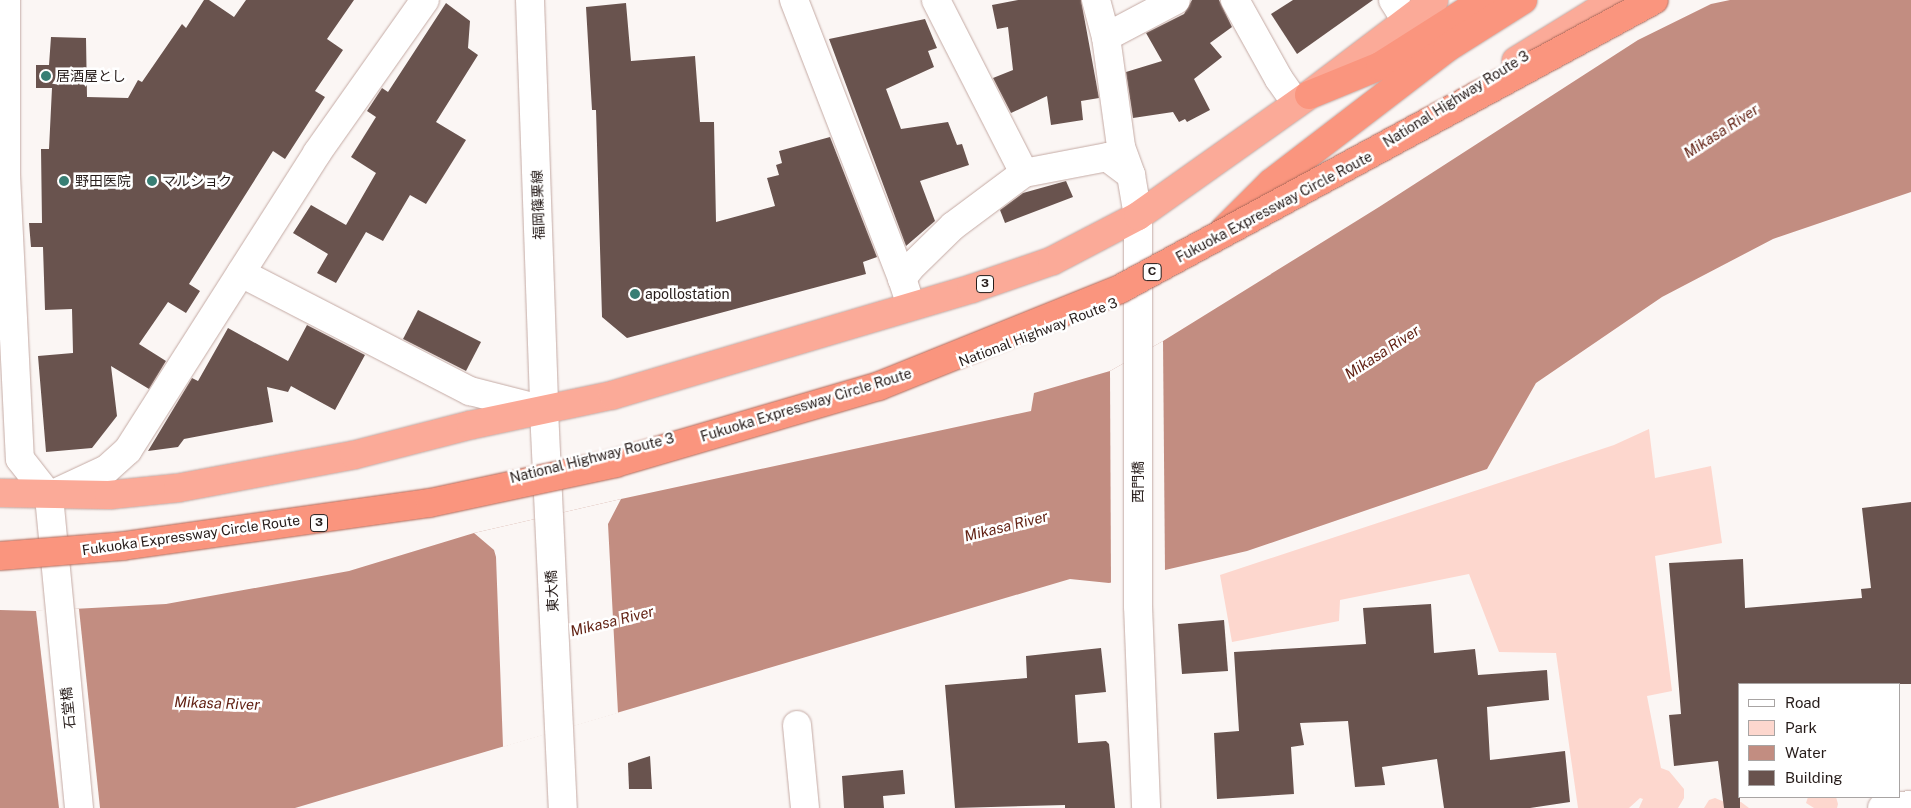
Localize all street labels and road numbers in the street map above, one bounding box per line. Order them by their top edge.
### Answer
street label: National Highway Route 3 [1380,47,1532,151]
street label: Fukuoka Expressway Circle Route [1173,148,1375,266]
street label: 福岡篠栗線 [528,170,548,240]
road number: C [1142,262,1162,282]
road number: 3 [975,274,995,294]
street label: National Highway Route 3 [956,294,1120,370]
street label: Fukuoka Expressway Circle Route [698,365,914,445]
street label: National Highway Route 3 [508,429,676,487]
street label: 西門橋 [1130,461,1146,503]
street label: Fukuoka Expressway Circle Route [81,511,301,559]
road number: 3 [309,514,329,532]
street label: 東大橋 [543,570,561,612]
street label: 石堂橋 [57,686,79,730]

